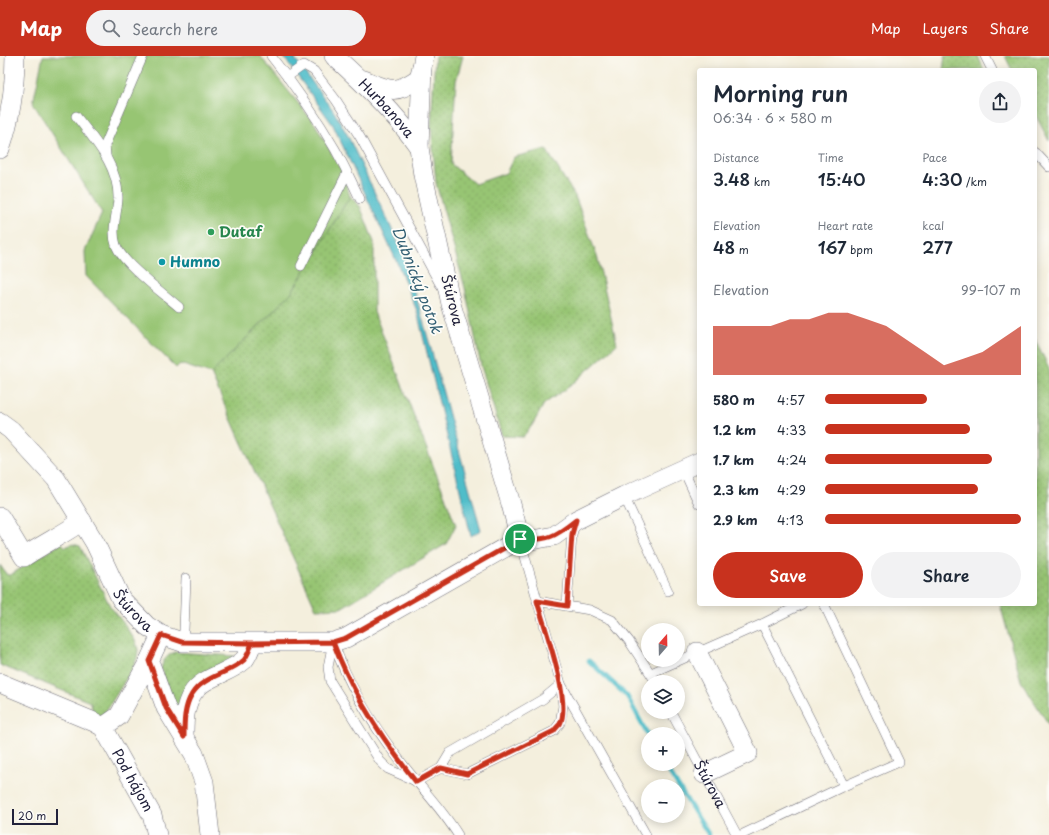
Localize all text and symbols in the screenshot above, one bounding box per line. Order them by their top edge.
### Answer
search box [86,10,366,46]
text: Map [20,14,62,42]
icon: search [100,17,122,39]
text: Search here [132,17,218,40]
text: Map [871,18,901,39]
text: Layers [923,18,968,39]
text: Share [990,18,1029,39]
street label: Hurbanova [354,73,420,143]
text: Morning run [713,76,848,109]
button: share [979,81,1021,123]
text: 06:34 · 6 × 580 m [713,108,832,127]
text: Distance [713,149,759,166]
text: Time [818,149,844,166]
text: Pace [922,149,947,166]
text: 3.48 [713,166,750,192]
text: 15:40 [818,166,865,192]
text: 4:30 [922,166,962,192]
text: km [750,173,770,190]
text: /km [962,173,987,190]
text: Elevation [713,217,760,234]
text: Heart rate [818,217,873,234]
text: kcal [922,217,944,234]
place label: Dutaf [219,221,263,242]
water label: Dubnický potok [387,222,450,337]
marker: Dutaf [206,227,216,237]
text: 48 [713,234,735,260]
text: 167 [818,234,847,260]
text: 277 [922,234,953,260]
text: m [735,241,749,258]
text: bpm [847,241,873,258]
place label: Humno [170,251,220,272]
marker: Humno [157,257,167,267]
street label: Štúrova [436,272,469,328]
text: Elevation [713,280,769,299]
text: 99–107 m [961,280,1021,299]
text: 580 m [713,390,755,409]
text: 4:57 [777,390,805,409]
text: 1.2 km [713,420,756,439]
text: 4:33 [777,420,806,439]
text: 1.7 km [713,450,754,469]
text: 4:24 [777,450,807,469]
text: 2.3 km [713,480,759,499]
text: 4:29 [777,480,806,499]
text: 2.9 km [713,510,758,529]
text: 4:13 [777,510,804,529]
pin [503,522,537,556]
icon: arrive [509,528,531,550]
button: Save [713,552,863,598]
button: Share [871,552,1021,598]
street label: Štúrova [108,586,157,637]
north arrow [641,623,685,667]
map controls [641,623,685,823]
button: layers [641,675,685,719]
button: + [641,727,685,771]
street label: Pod hájom [107,745,159,815]
street label: Štúrova [689,756,732,812]
button: − [641,779,685,823]
scale bar [12,807,58,826]
text: 20 m [18,807,46,824]

